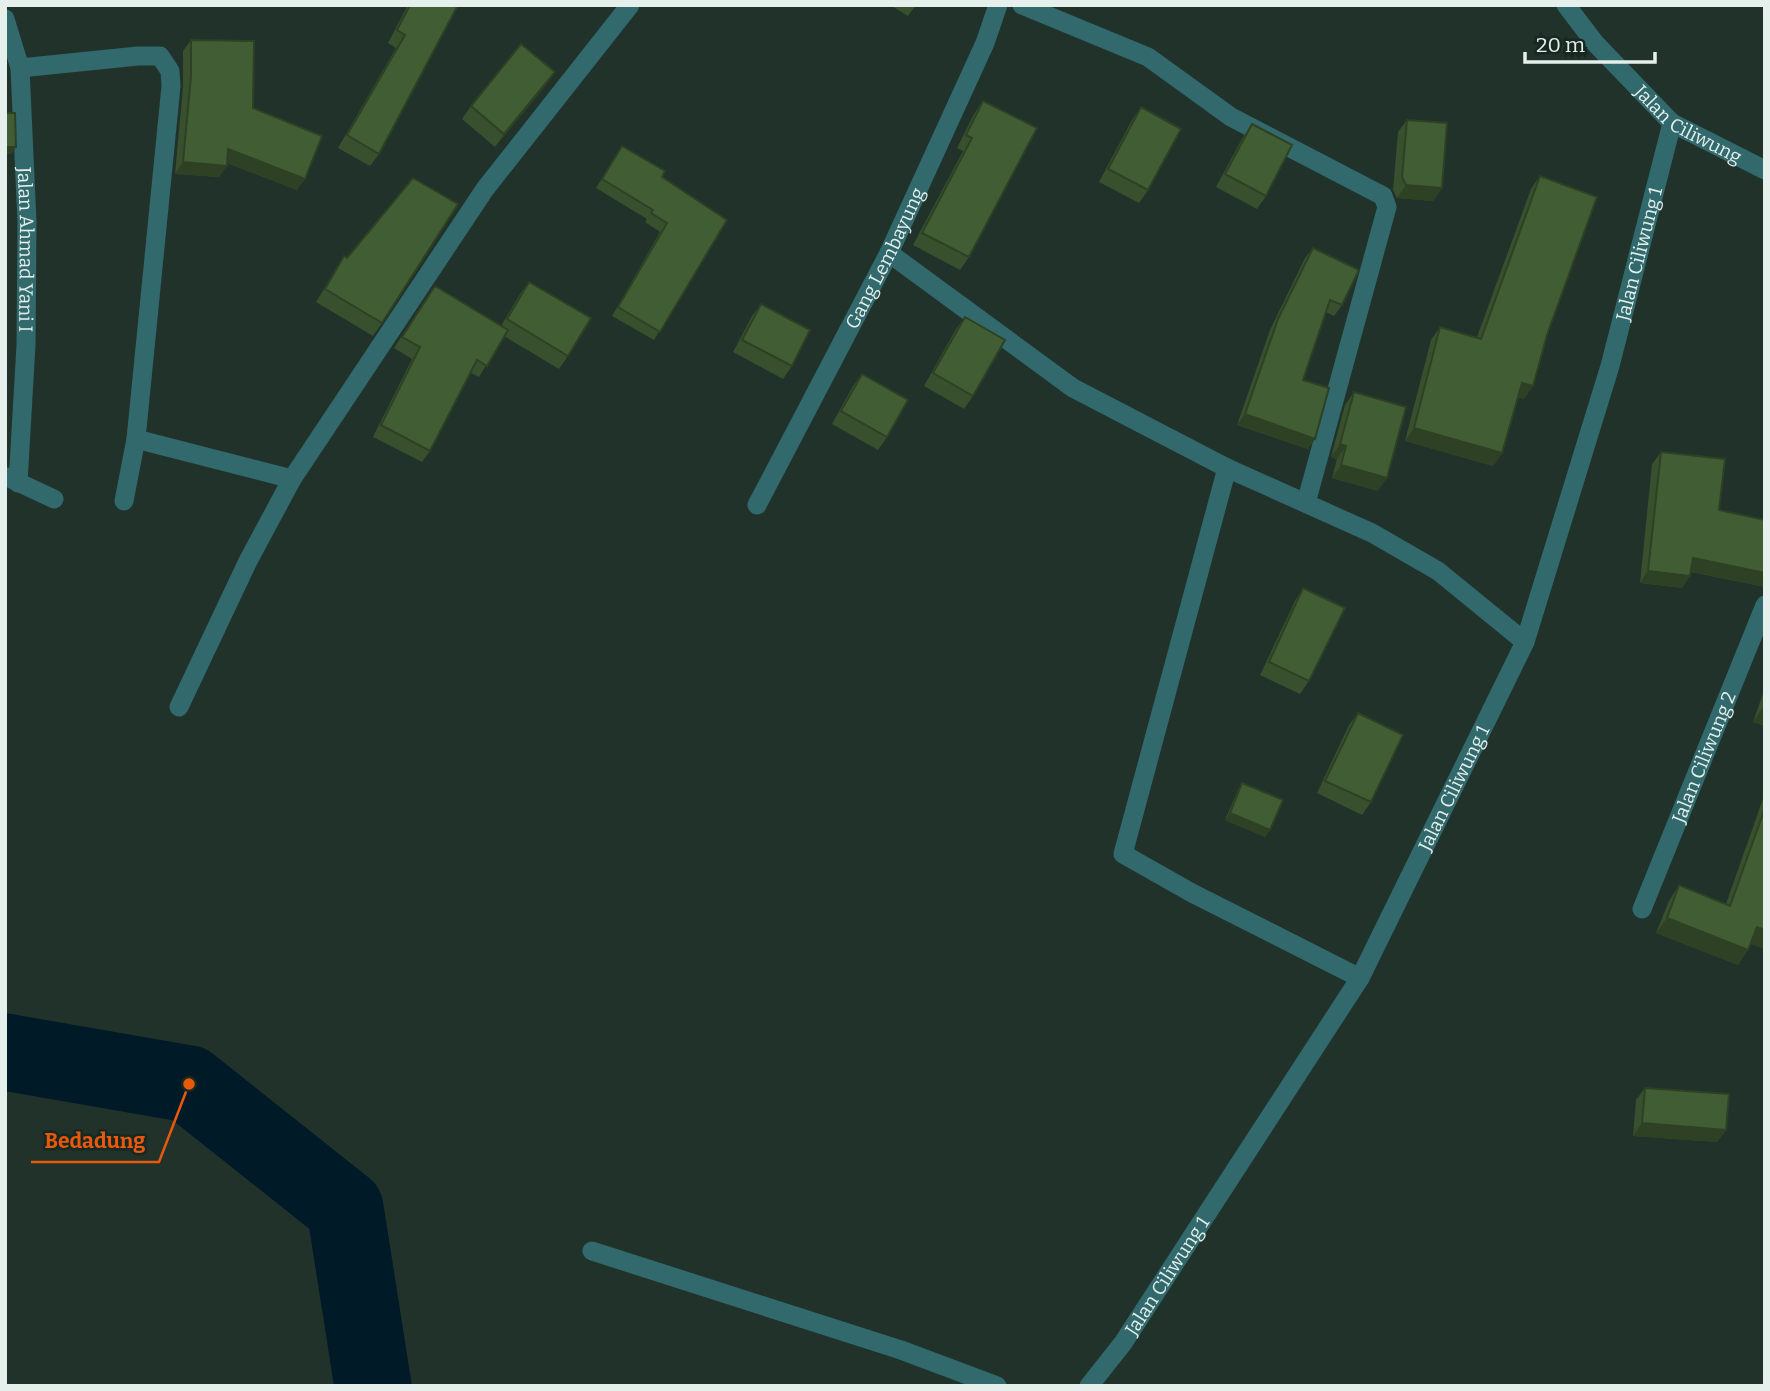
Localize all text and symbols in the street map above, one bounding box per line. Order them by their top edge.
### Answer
scale bar [1525,21,1654,65]
text: 20 m [1536,32,1585,58]
street label: Jalan Ciliwung [1629,80,1746,169]
street label: Jalan Ahmad Yani I [12,165,38,332]
street label: Gang Lembayung [840,184,930,333]
street label: Jalan Ciliwung 1 [1611,184,1667,324]
street label: Jalan Ciliwung 2 [1667,688,1741,827]
street label: Jalan Ciliwung 1 [1413,721,1495,855]
callout: Bedadung [31,1120,159,1162]
text: Bedadung [45,1128,145,1154]
street label: Jalan Ciliwung 1 [1120,1212,1214,1341]

